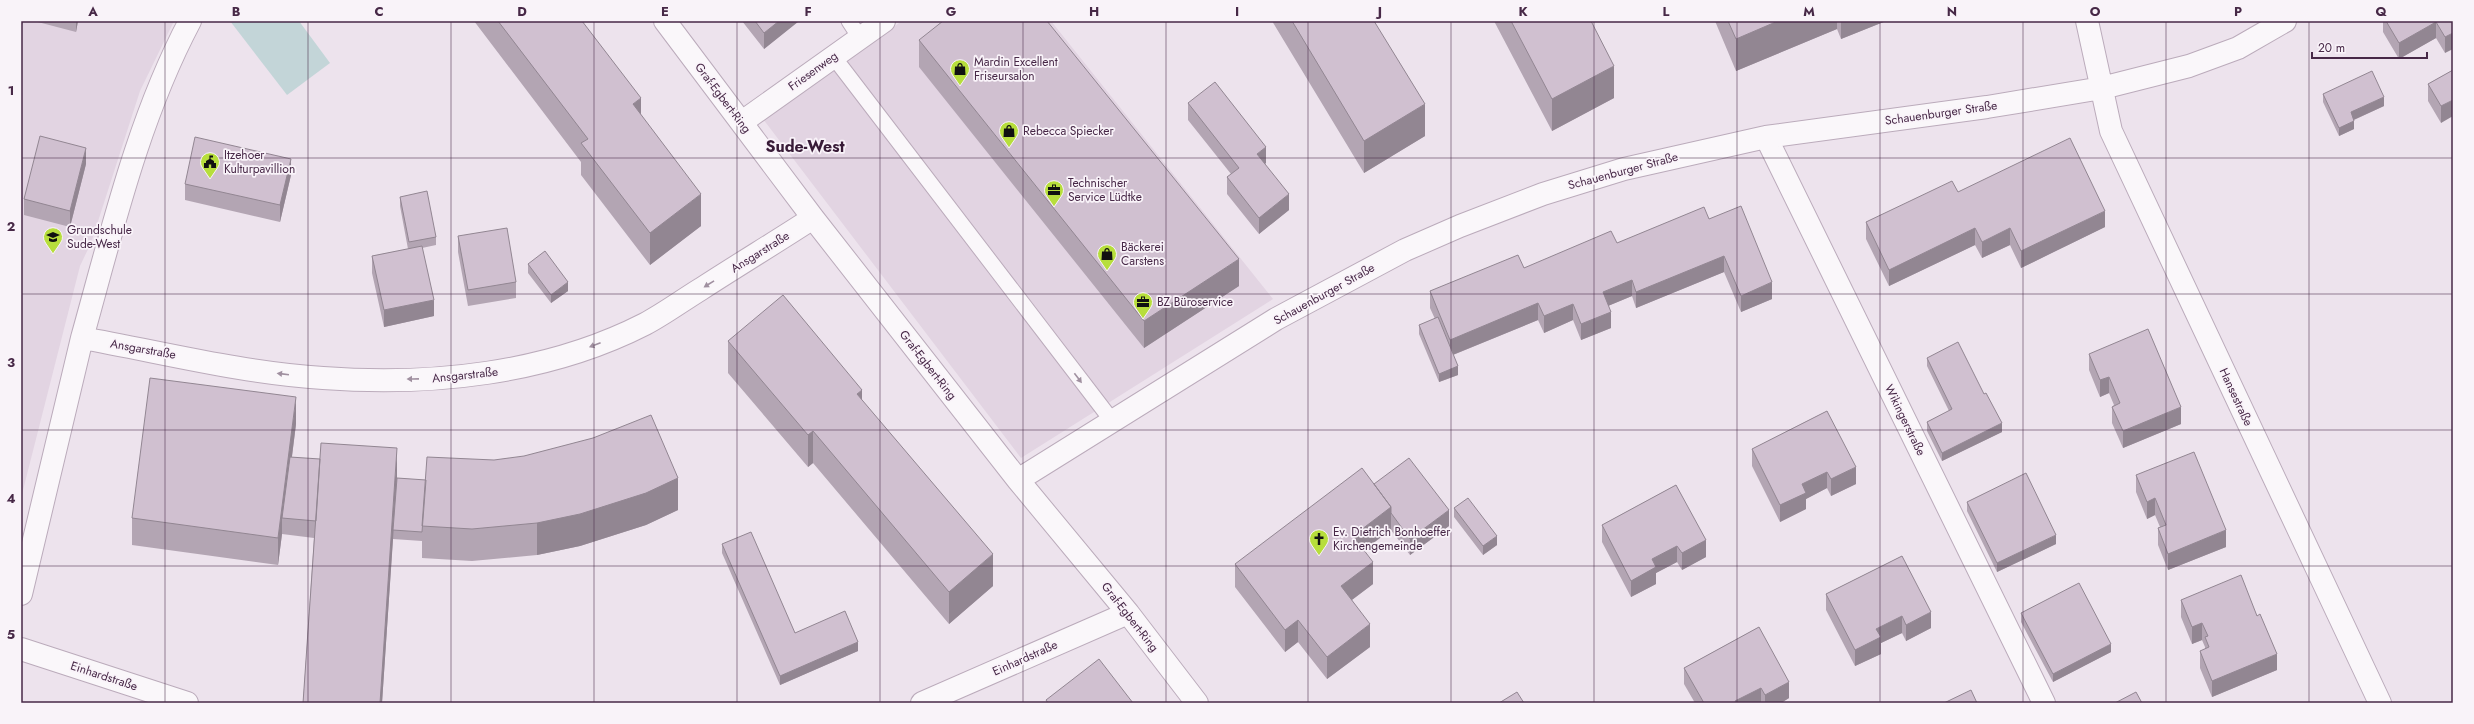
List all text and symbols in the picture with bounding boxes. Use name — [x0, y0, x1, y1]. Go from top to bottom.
text: A — [87, 2, 98, 21]
text: B — [232, 2, 241, 21]
text: C — [374, 2, 384, 21]
text: D — [517, 2, 527, 21]
text: E — [661, 2, 669, 21]
text: F — [804, 2, 812, 21]
text: G — [946, 2, 957, 21]
text: H — [1089, 2, 1099, 21]
text: I — [1235, 2, 1239, 21]
text: J — [1375, 2, 1382, 21]
text: K — [1518, 2, 1528, 21]
text: L — [1663, 2, 1670, 21]
text: M — [1803, 2, 1815, 21]
text: N — [1947, 2, 1957, 21]
text: O — [2090, 2, 2101, 21]
text: P — [2234, 2, 2242, 21]
text: Q — [2375, 2, 2387, 21]
scale bar — [2312, 34, 2427, 60]
text: 20 m — [2318, 39, 2345, 57]
street label: Friesenweg — [784, 47, 842, 95]
place label: Mardin Excellent Friseursalon — [974, 53, 1058, 85]
shop icon: Mardin Excellent Friseursalon — [949, 58, 971, 86]
street label: Graf-Egbert-Ring — [691, 59, 755, 137]
text: 1 — [8, 81, 14, 100]
street label: Schauenburger Straße — [1884, 96, 1998, 130]
shop icon: Rebecca Spiecker — [998, 120, 1020, 148]
place label: Rebecca Spiecker — [1023, 122, 1114, 140]
district label: Sude-West — [765, 135, 845, 158]
place label: Itzehoer Kulturpavillion — [224, 146, 295, 178]
street label: Schauenburger Straße — [1566, 148, 1680, 194]
public building icon: Itzehoer Kulturpavillion — [199, 151, 221, 179]
place label: Technischer Service Lüdtke — [1068, 174, 1142, 206]
office icon: Technischer Service Lüdtke — [1043, 179, 1065, 207]
text: 2 — [7, 217, 15, 236]
place label: Grundschule Sude-West — [67, 221, 132, 253]
school or university icon: Grundschule Sude-West — [42, 226, 64, 254]
street label: Ansgarstraße — [727, 227, 793, 277]
place label: Bäckerei Carstens — [1121, 238, 1164, 270]
shop icon: Bäckerei Carstens — [1096, 243, 1118, 271]
street label: Schauenburger Straße — [1270, 259, 1378, 329]
one-way arrow — [704, 280, 714, 288]
office icon: BZ Büroservice — [1132, 291, 1154, 319]
place label: BZ Büroservice — [1157, 293, 1233, 311]
street label: Graf-Egbert-Ring — [895, 326, 961, 404]
street label: Ansgarstraße — [109, 334, 177, 364]
one-way arrow — [588, 343, 600, 349]
text: 3 — [7, 353, 15, 372]
street label: Ansgarstraße — [431, 363, 499, 387]
street label: Hansestraße — [2215, 365, 2257, 429]
one-way arrow — [277, 371, 289, 377]
one-way arrow — [1074, 372, 1083, 383]
one-way arrow — [406, 376, 419, 382]
street label: Wikingerstraße — [1880, 381, 1930, 459]
text: 4 — [6, 489, 16, 508]
place label: Ev. Dietrich Bonhoeffer Kirchengemeinde — [1333, 523, 1451, 555]
church icon: Ev. Dietrich Bonhoeffer Kirchengemeinde — [1308, 528, 1330, 556]
street label: Graf-Egbert-Ring — [1097, 578, 1163, 656]
text: 5 — [7, 625, 15, 644]
street label: Einhardstraße — [990, 636, 1060, 680]
street label: Einhardstraße — [68, 657, 140, 695]

